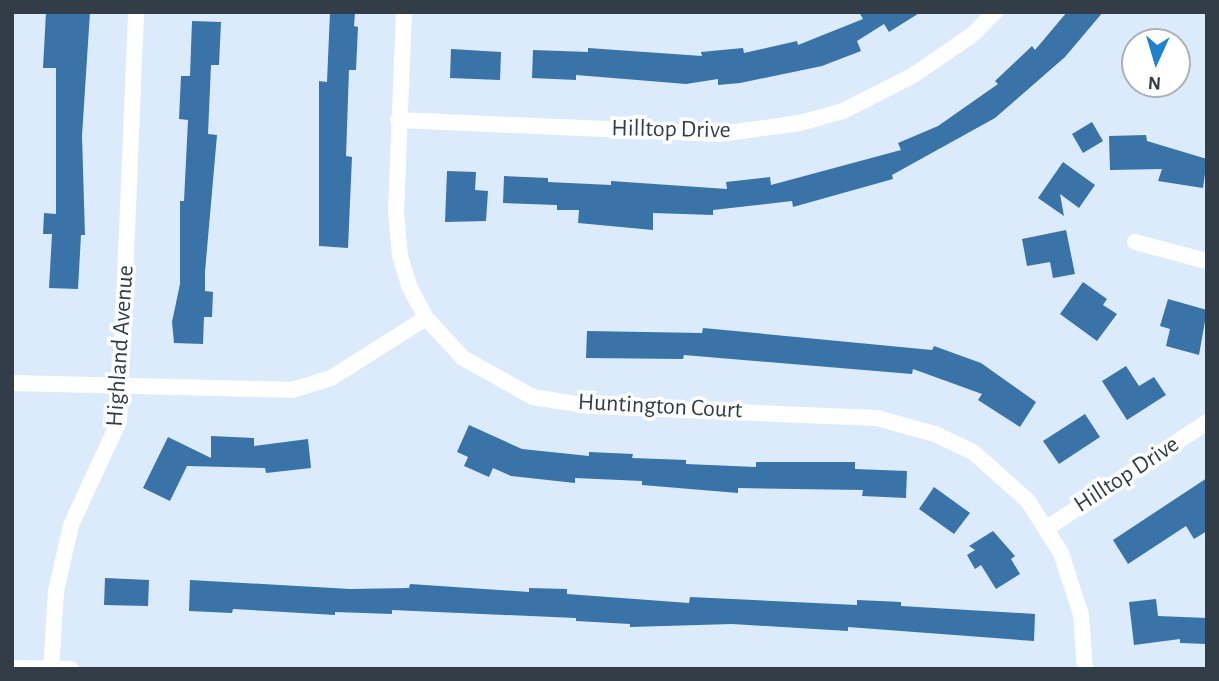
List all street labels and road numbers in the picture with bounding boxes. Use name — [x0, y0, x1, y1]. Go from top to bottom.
street label: Hilltop Drive — [611, 115, 731, 145]
street label: Highland Avenue — [101, 264, 141, 428]
street label: Huntington Court — [577, 388, 743, 426]
street label: Hilltop Drive — [1069, 430, 1185, 520]

